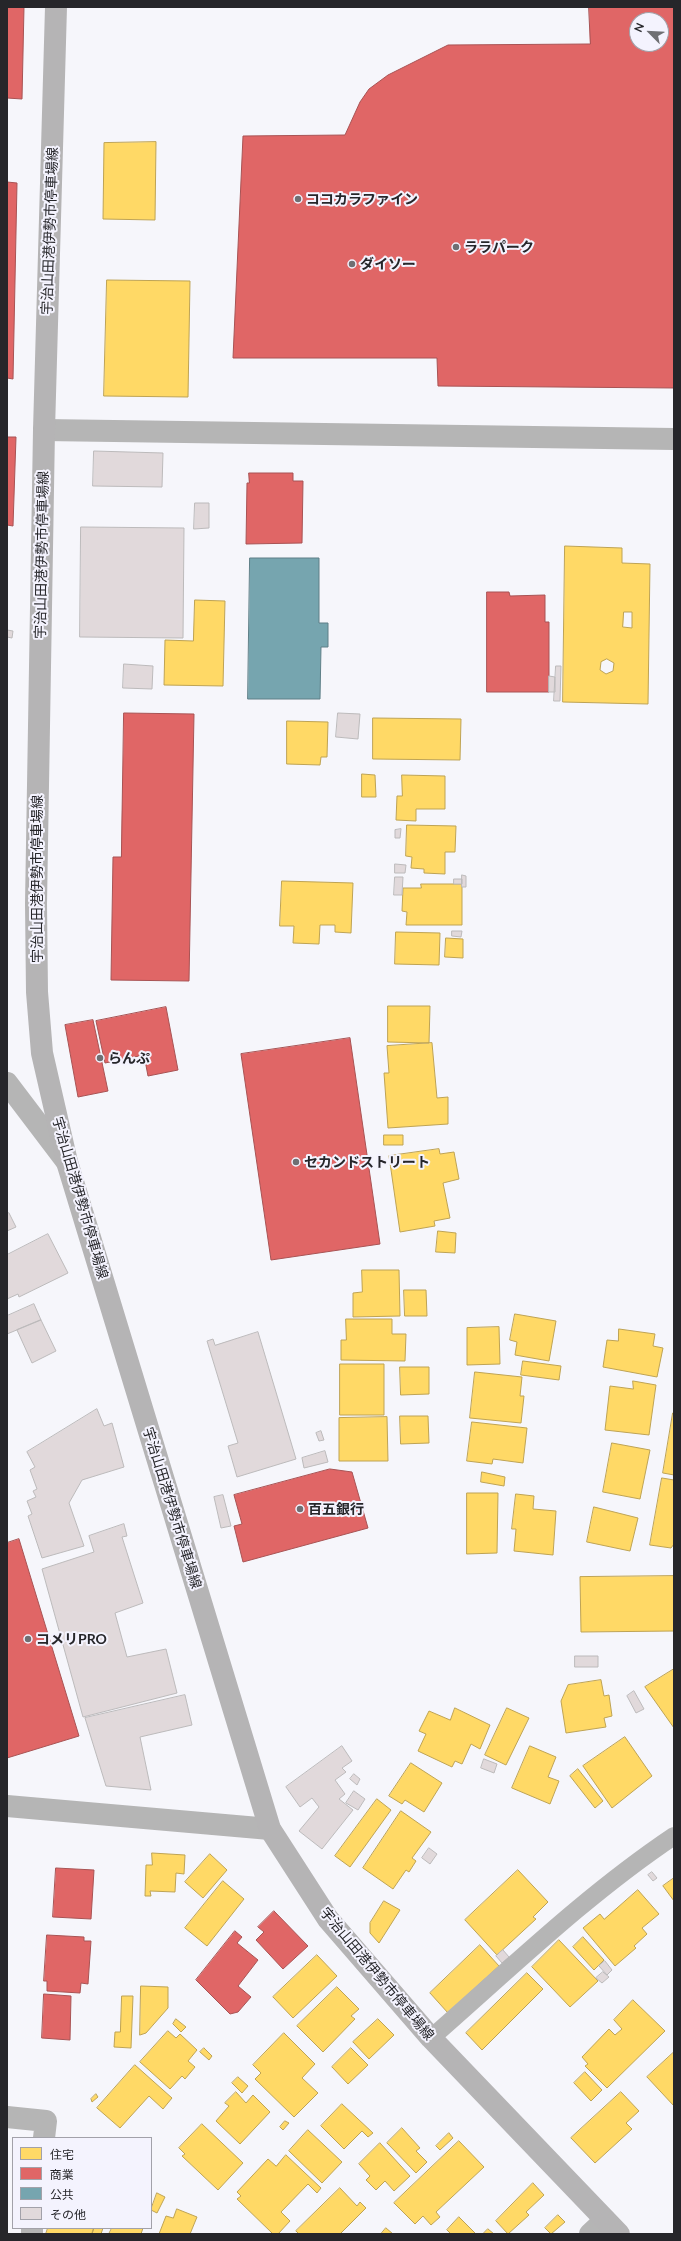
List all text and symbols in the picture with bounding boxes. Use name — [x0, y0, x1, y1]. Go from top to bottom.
north arrow — [629, 12, 669, 52]
text: N — [631, 21, 646, 34]
street label: 宇治山田港伊勢市停車場線 — [39, 147, 61, 315]
place label: ココカラファイン — [306, 191, 418, 207]
marker: ココカラファイン — [293, 194, 303, 204]
place label: ララパーク — [464, 239, 534, 255]
marker: ララパーク — [451, 242, 461, 252]
place label: ダイソー — [360, 256, 416, 272]
marker: ダイソー — [347, 259, 357, 269]
street label: 宇治山田港伊勢市停車場線 — [32, 471, 52, 639]
street label: 宇治山田港伊勢市停車場線 — [29, 795, 45, 963]
place label: らんぷ — [108, 1050, 150, 1066]
marker: らんぷ — [95, 1053, 105, 1063]
street label: 宇治山田港伊勢市停車場線 — [49, 1115, 111, 1281]
place label: セカンドストリート — [304, 1154, 430, 1170]
marker: セカンドストリート — [291, 1157, 301, 1167]
street label: 宇治山田港伊勢市停車場線 — [139, 1425, 205, 1591]
place label: 百五銀行 — [308, 1501, 364, 1517]
marker: 百五銀行 — [295, 1504, 305, 1514]
place label: コメリPRO — [36, 1631, 107, 1647]
marker: コメリPRO — [23, 1634, 33, 1644]
street label: 宇治山田港伊勢市停車場線 — [317, 1904, 437, 2044]
legend — [12, 2137, 152, 2229]
text: 住宅 — [50, 2147, 74, 2162]
text: 商業 — [50, 2167, 74, 2182]
text: 公共 — [50, 2187, 74, 2202]
text: その他 — [50, 2207, 86, 2222]

